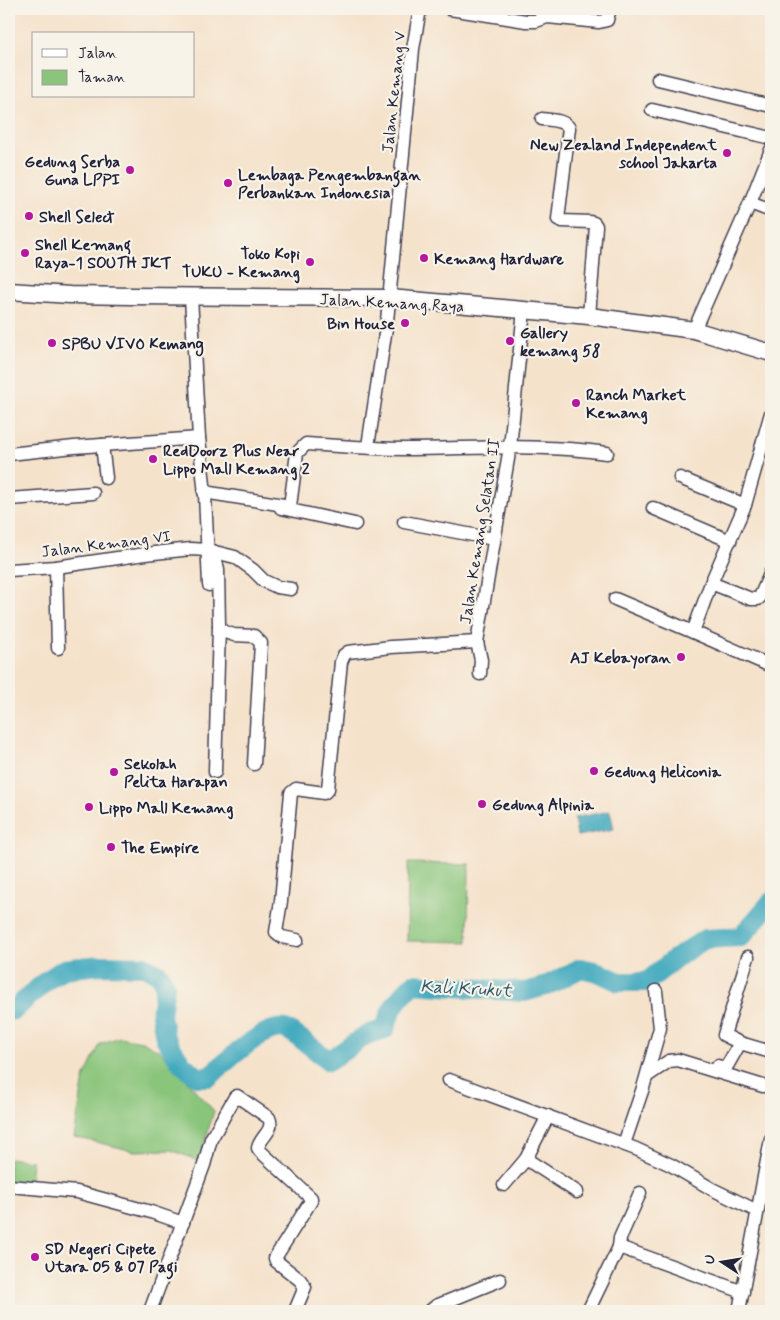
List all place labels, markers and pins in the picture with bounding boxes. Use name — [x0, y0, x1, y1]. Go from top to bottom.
place label: New Zealand Independent school Jakarta — [530, 135, 718, 174]
marker: New Zealand Independent school Jakarta — [721, 147, 733, 159]
place label: Gedung Serba Guna LPPI — [25, 152, 121, 191]
marker: Gedung Serba Guna LPPI — [124, 164, 136, 176]
place label: Lembaga Pengembangan Perbankan Indonesia — [238, 165, 422, 204]
marker: Lembaga Pengembangan Perbankan Indonesia — [222, 177, 234, 189]
place label: Shell Select — [39, 207, 115, 228]
marker: Shell Select — [23, 210, 35, 222]
place label: Shell Kemang Raya-1 SOUTH JKT — [35, 235, 172, 274]
place label: Toko Kopi TUKU - Kemang — [182, 244, 300, 284]
marker: Shell Kemang Raya-1 SOUTH JKT — [19, 247, 31, 259]
place label: Kemang Hardware — [434, 249, 564, 271]
marker: Kemang Hardware — [418, 252, 430, 264]
marker: Toko Kopi TUKU - Kemang — [304, 256, 316, 268]
place label: Bin House — [327, 314, 395, 335]
marker: Bin House — [399, 317, 411, 329]
place label: Gallery kemang 58 — [520, 323, 601, 363]
place label: SPBU VIVO Kemang — [62, 334, 204, 357]
marker: Gallery kemang 58 — [504, 335, 516, 347]
marker: SPBU VIVO Kemang — [46, 337, 58, 349]
place label: Ranch Market Kemang — [586, 385, 687, 425]
marker: Ranch Market Kemang — [570, 397, 582, 409]
place label: RedDoorz Plus Near Lippo Mall Kemang 2 — [163, 441, 310, 481]
marker: RedDoorz Plus Near Lippo Mall Kemang 2 — [147, 453, 159, 465]
place label: AJ Kebayoran — [570, 648, 671, 669]
marker: AJ Kebayoran — [675, 651, 687, 663]
place label: Sekolah Pelita Harapan — [124, 754, 228, 793]
place label: Gedung Heliconia — [604, 762, 722, 784]
marker: Gedung Heliconia — [588, 765, 600, 777]
marker: Sekolah Pelita Harapan — [108, 766, 120, 778]
place label: Gedung Alpinia — [492, 795, 594, 817]
place label: Lippo Mall Kemang — [99, 798, 233, 820]
marker: Gedung Alpinia — [476, 798, 488, 810]
marker: Lippo Mall Kemang — [83, 801, 95, 813]
place label: The Empire — [121, 838, 199, 859]
marker: The Empire — [105, 841, 117, 853]
place label: SD Negeri Cipete Utara 05 & 07 Pagi — [45, 1239, 177, 1280]
marker: SD Negeri Cipete Utara 05 & 07 Pagi — [29, 1251, 41, 1263]

